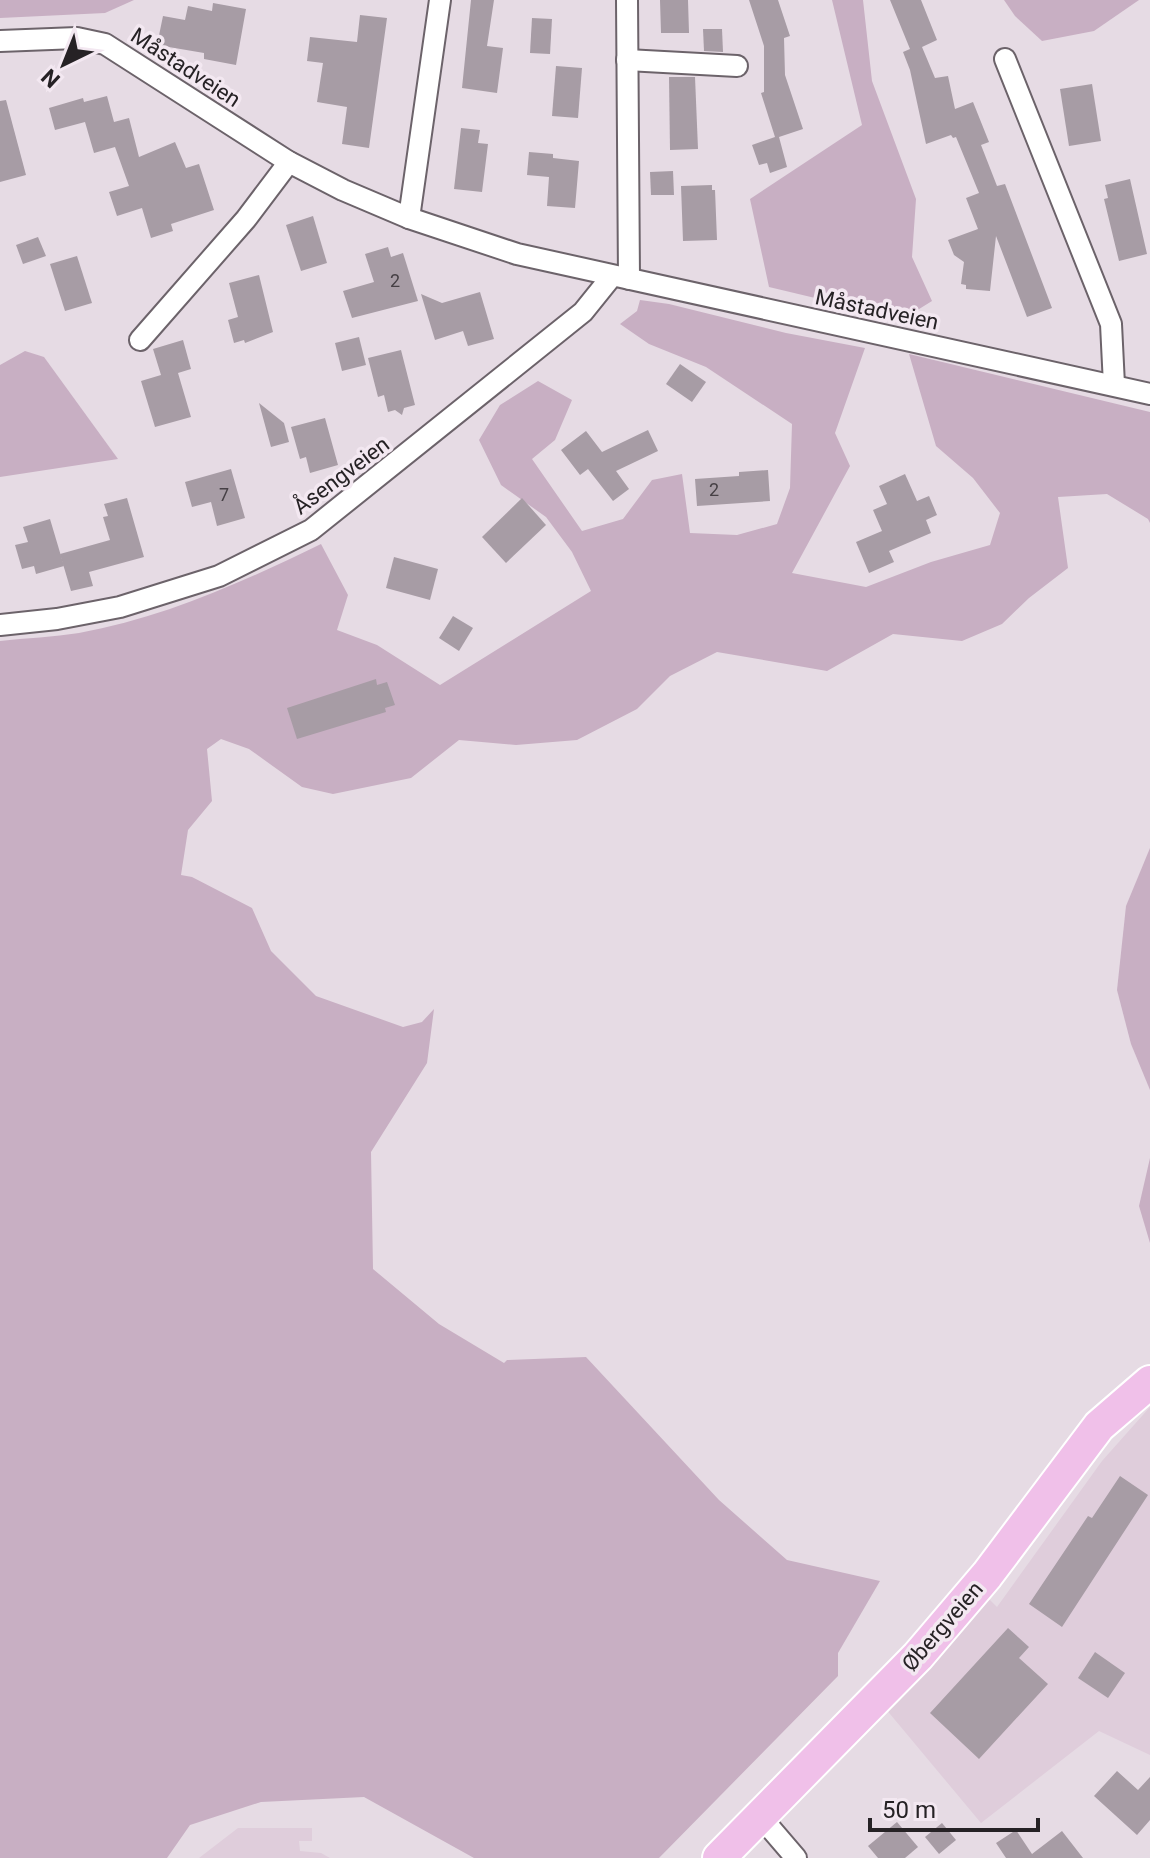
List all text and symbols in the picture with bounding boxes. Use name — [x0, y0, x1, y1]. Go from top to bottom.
street label: Måstadveien — [126, 23, 245, 112]
north arrow — [24, 24, 104, 104]
text: N — [36, 64, 65, 93]
house number: 2 — [390, 270, 400, 291]
street label: Måstadveien — [813, 284, 941, 335]
street label: Åsengveien — [288, 431, 394, 519]
house number: 2 — [709, 479, 719, 500]
house number: 7 — [219, 484, 229, 505]
street label: Øbergveien — [897, 1577, 988, 1676]
scale bar — [870, 1782, 1038, 1832]
text: 50 m — [882, 1796, 936, 1824]

